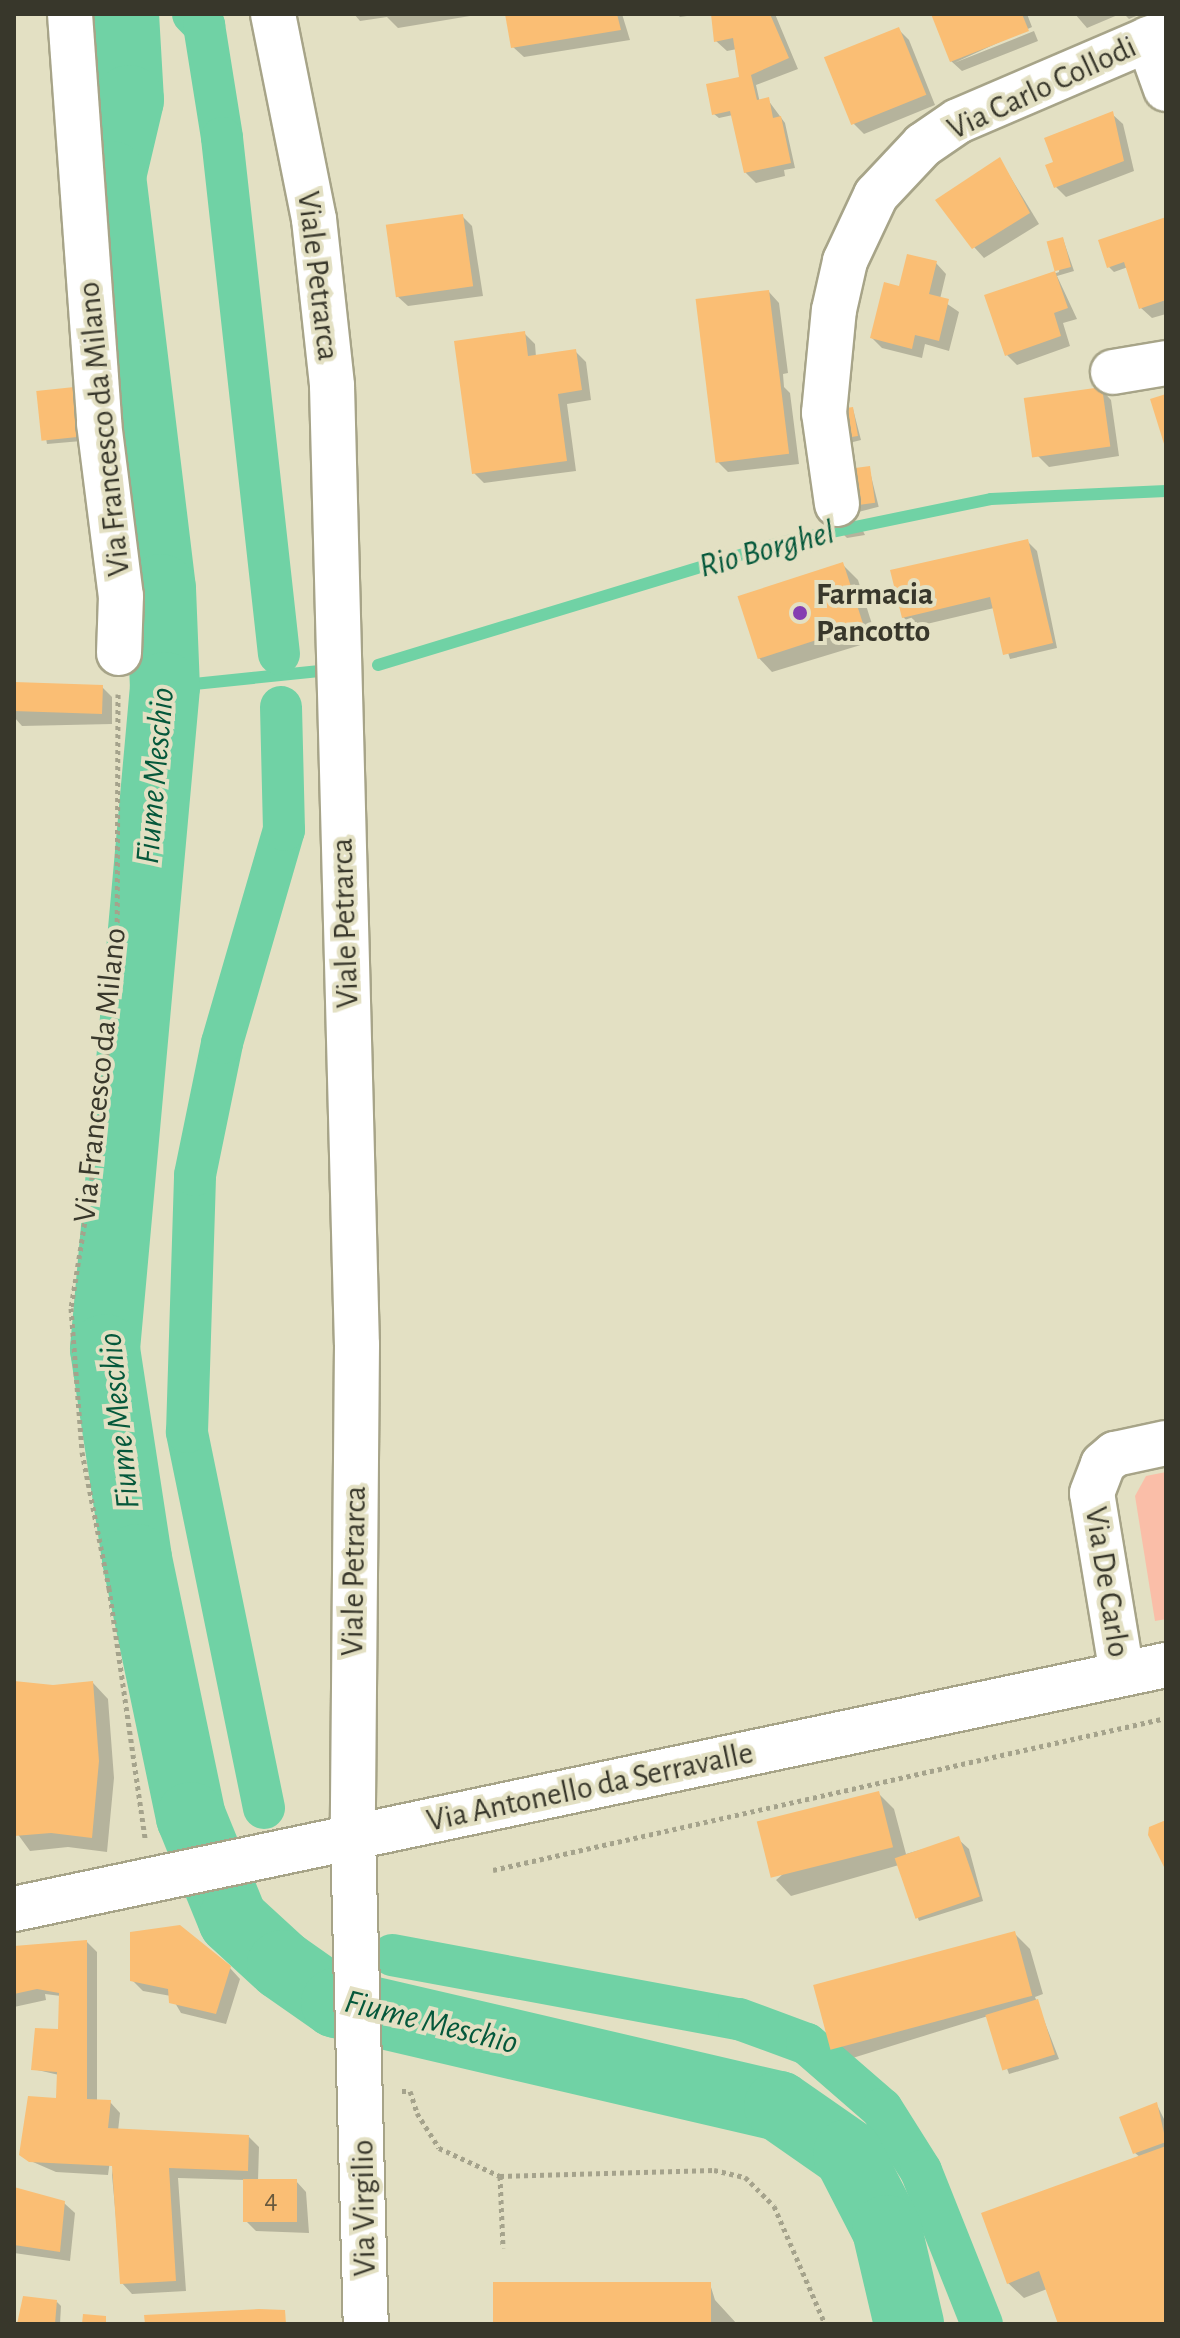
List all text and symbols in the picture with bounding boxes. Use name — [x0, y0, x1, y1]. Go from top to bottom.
street label: Via Carlo Collodi — [942, 28, 1142, 148]
street label: Viale Petrarca — [289, 189, 347, 363]
street label: Via Francesco da Milano — [69, 280, 139, 578]
water label: Rio Borghel — [695, 512, 839, 588]
place label: Farmacia Pancotto — [816, 576, 933, 651]
marker: Farmacia Pancotto — [791, 604, 809, 622]
water label: Fiume Meschio — [128, 686, 184, 866]
street label: Viale Petrarca — [323, 837, 367, 1009]
street label: Via Francesco da Milano — [65, 926, 135, 1224]
water label: Fiume Meschio — [90, 1331, 150, 1511]
street label: Viale Petrarca — [333, 1486, 375, 1656]
street label: Via De Carlo — [1076, 1504, 1138, 1660]
street label: Via Antonello da Serravalle — [423, 1734, 757, 1840]
water label: Fiume Meschio — [340, 1982, 522, 2064]
street label: Via Virgilio — [344, 2139, 384, 2277]
house number: 4 — [264, 2183, 278, 2217]

